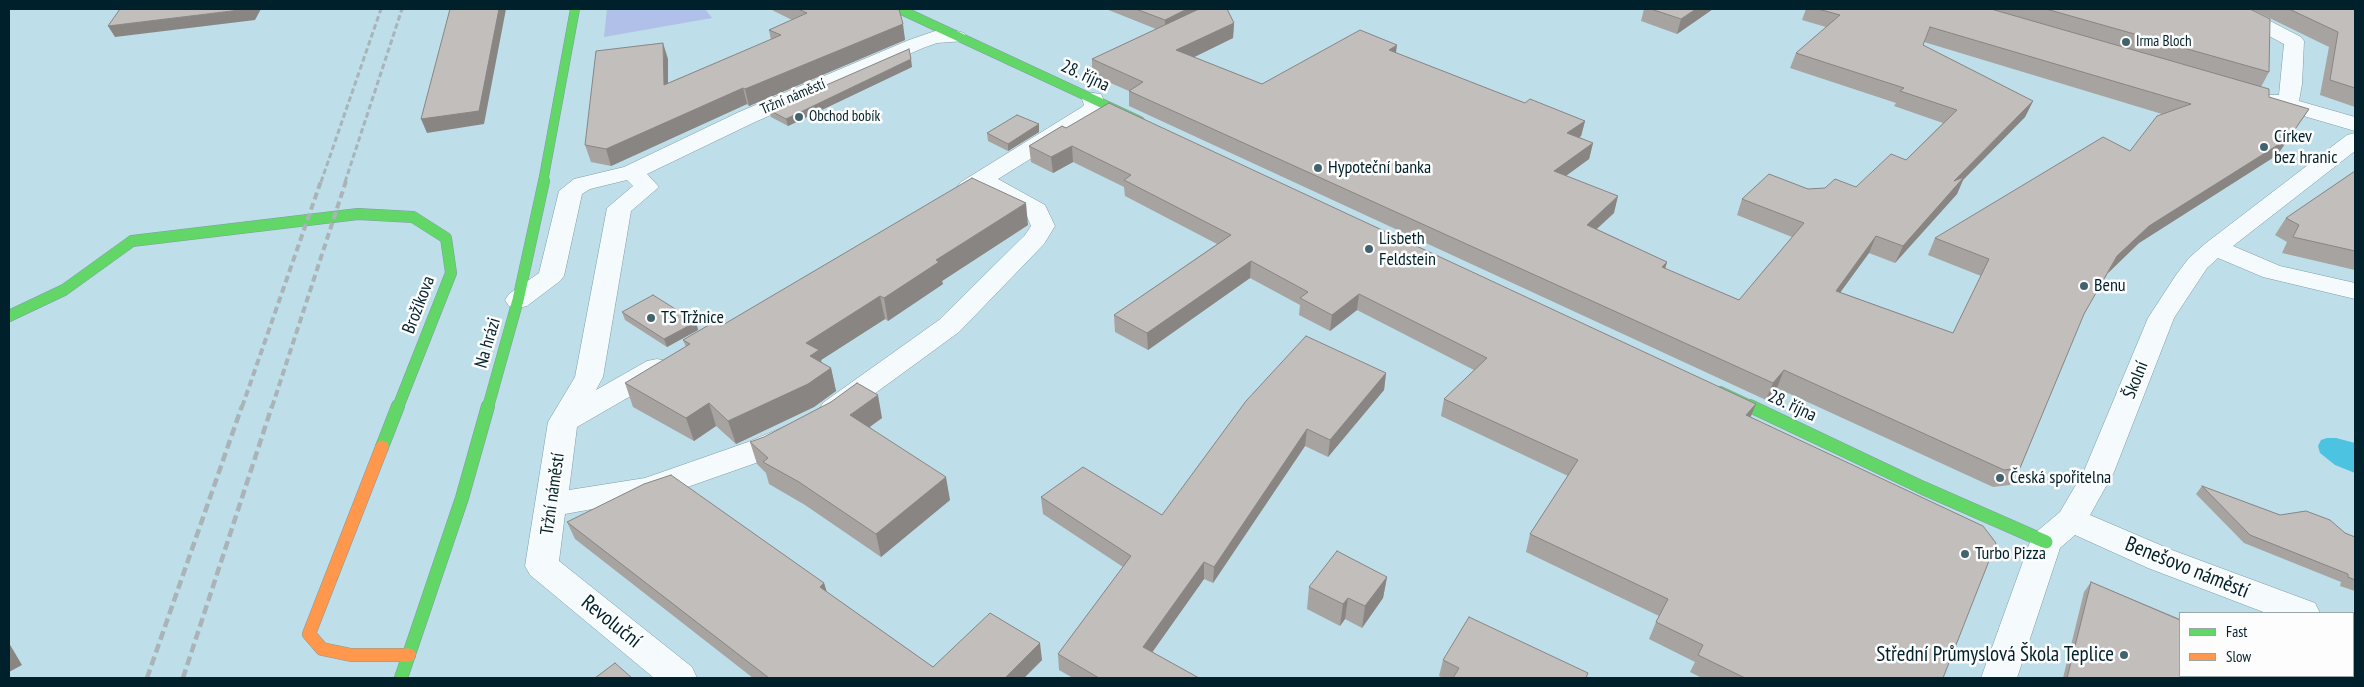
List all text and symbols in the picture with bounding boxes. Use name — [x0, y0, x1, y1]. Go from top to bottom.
place label: Irma Bloch — [2136, 33, 2192, 51]
marker: Irma Bloch — [2120, 36, 2132, 48]
street label: 28. října — [1057, 55, 1113, 97]
street label: Tržní náměstí — [758, 75, 828, 119]
place label: Obchod bobík — [809, 108, 880, 126]
marker: Obchod bobík — [793, 111, 805, 123]
place label: Církev bez hranic — [2274, 126, 2338, 168]
marker: Církev bez hranic — [2258, 141, 2270, 153]
place label: Hypoteční banka — [1328, 157, 1431, 179]
marker: Hypoteční banka — [1312, 162, 1324, 174]
place label: Lisbeth Feldstein — [1379, 228, 1436, 270]
marker: Lisbeth Feldstein — [1363, 243, 1375, 255]
street label: Brožíkova — [398, 273, 440, 337]
place label: Benu — [2094, 275, 2126, 297]
marker: Benu — [2078, 280, 2090, 292]
place label: TS Tržnice — [661, 307, 724, 329]
marker: TS Tržnice — [645, 312, 657, 324]
street label: Na hrázi — [471, 315, 505, 371]
street label: Školní — [2119, 358, 2153, 402]
street label: 28. října — [1764, 385, 1820, 427]
street label: Tržní náměstí — [537, 452, 569, 536]
place label: Česká spořitelna — [2010, 467, 2111, 489]
marker: Česká spořitelna — [1994, 472, 2006, 484]
street label: Benešovo náměstí — [2121, 532, 2253, 604]
place label: Turbo Pizza — [1975, 543, 2046, 565]
marker: Turbo Pizza — [1959, 548, 1971, 560]
street label: Revoluční — [576, 590, 646, 654]
legend — [2179, 612, 2354, 677]
text: Fast — [2226, 622, 2247, 641]
place label: Střední Průmyslová Škola Teplice — [1876, 642, 2114, 668]
text: Slow — [2226, 647, 2251, 666]
marker: Střední Průmyslová Škola Teplice — [2118, 649, 2130, 661]

